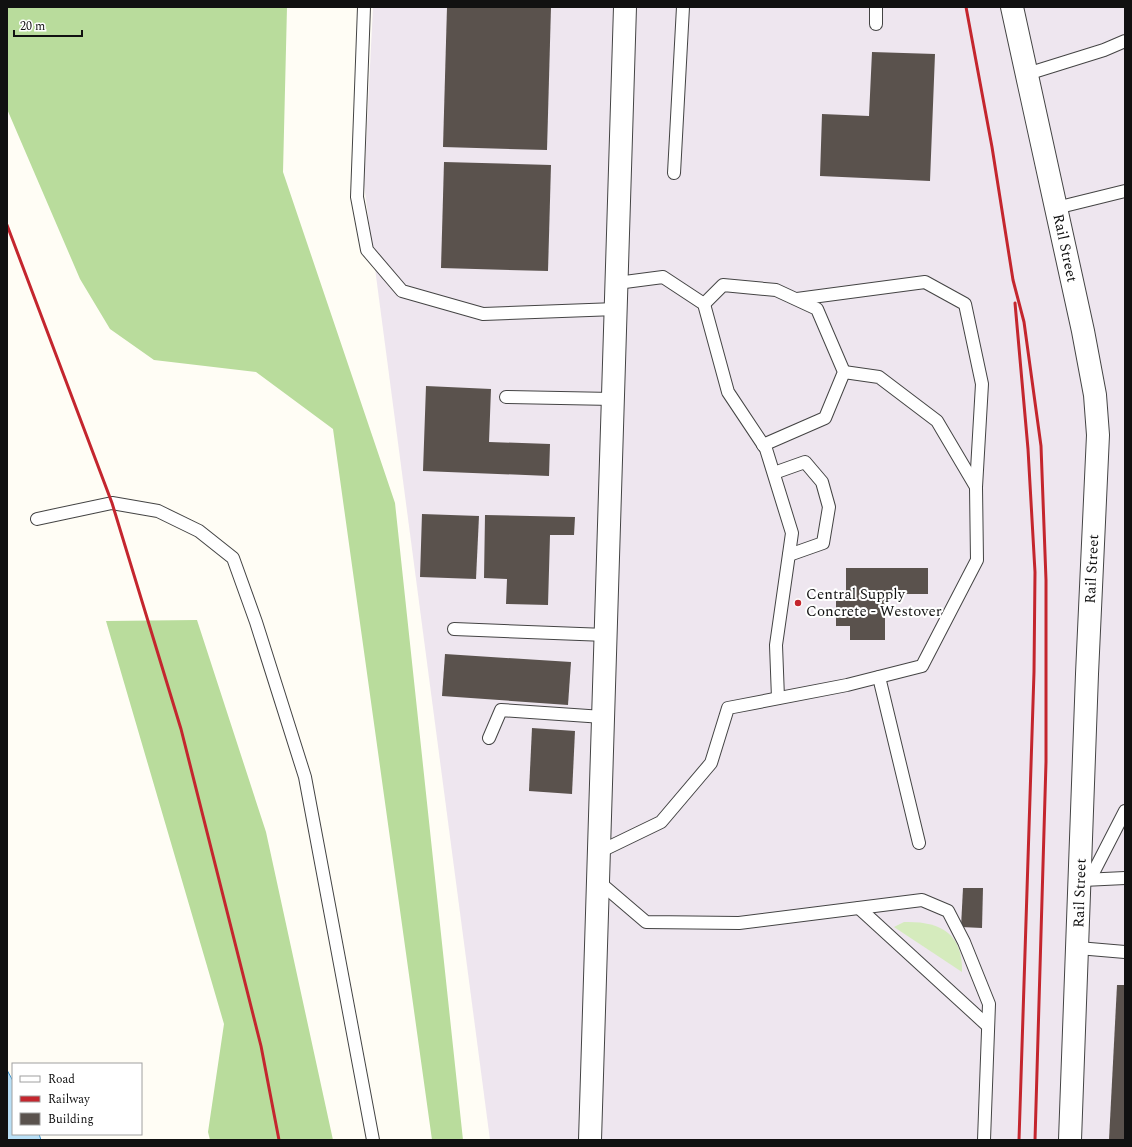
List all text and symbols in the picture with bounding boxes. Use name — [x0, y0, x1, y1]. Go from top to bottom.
scale bar — [14, 12, 82, 38]
text: 20 m — [20, 17, 45, 36]
street label: Rail Street — [1047, 212, 1083, 284]
street label: Rail Street — [1079, 534, 1105, 604]
place label: Central Supply Concrete - Westover — [806, 583, 942, 623]
marker: Central Supply Concrete - Westover — [793, 598, 803, 608]
street label: Rail Street — [1067, 858, 1093, 928]
legend — [12, 1063, 142, 1135]
text: Road — [48, 1070, 75, 1089]
text: Railway — [48, 1090, 91, 1109]
text: Building — [48, 1110, 94, 1129]

